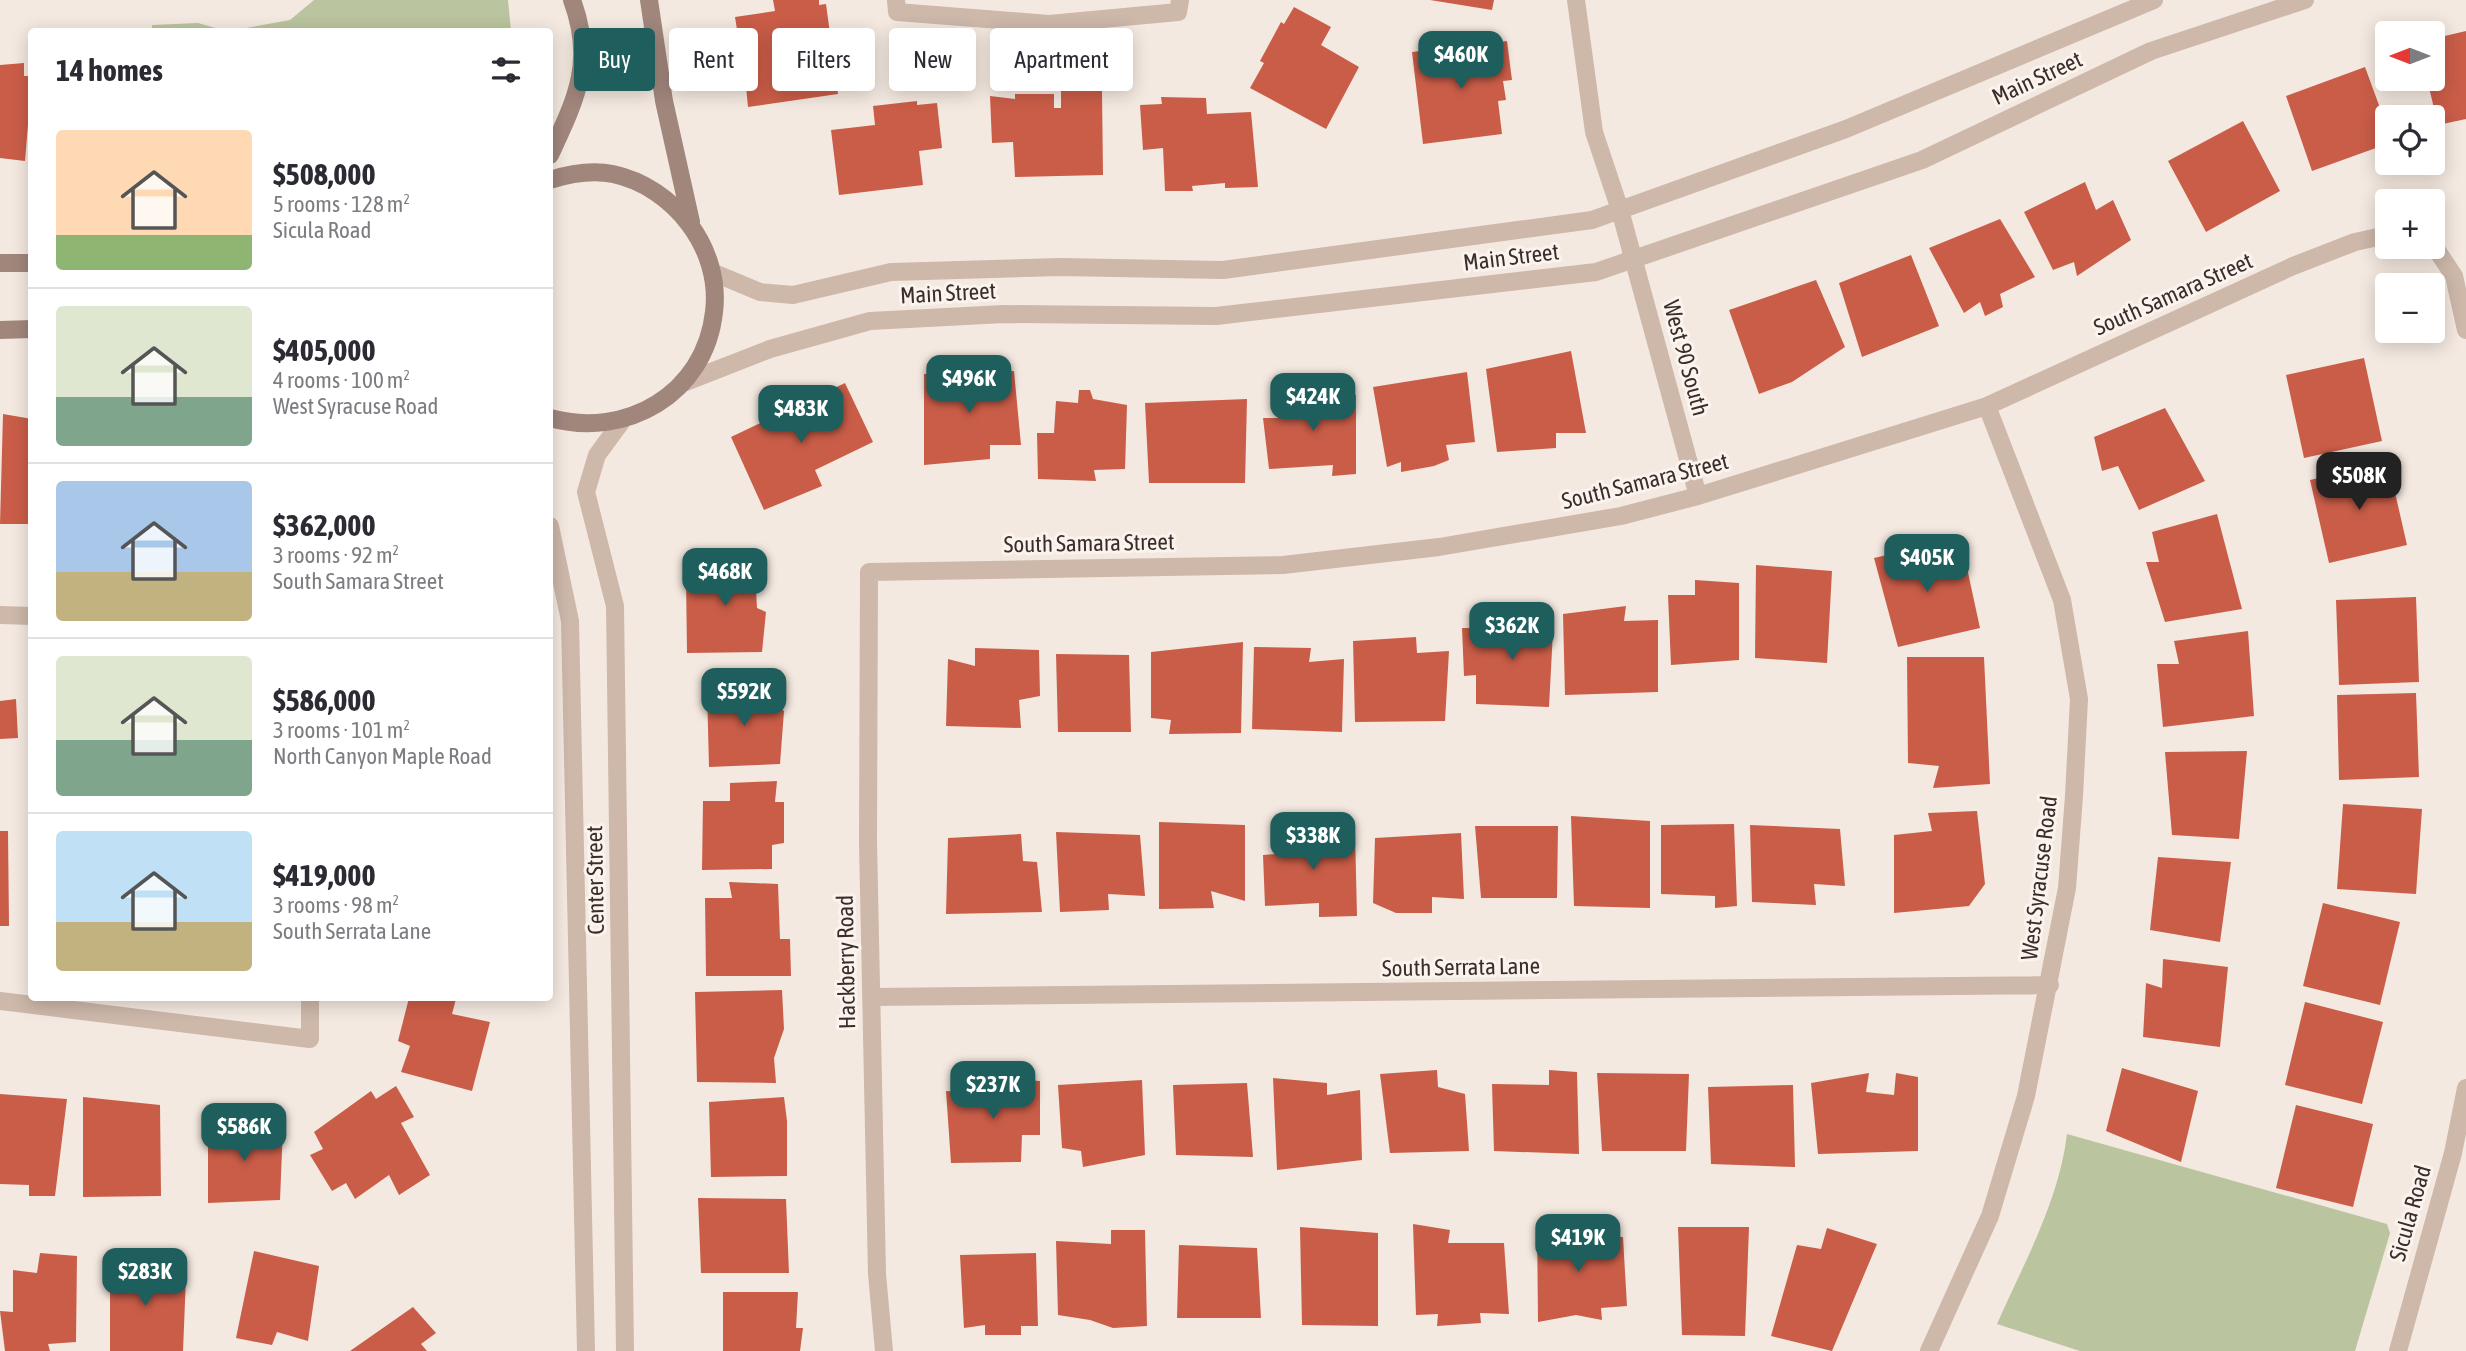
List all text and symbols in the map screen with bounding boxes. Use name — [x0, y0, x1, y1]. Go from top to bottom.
north arrow — [2375, 21, 2445, 91]
map controls — [2375, 21, 2445, 343]
chip: Buy — [574, 28, 655, 91]
chip: Rent — [669, 28, 758, 91]
chip: Filters — [772, 28, 875, 91]
chip: New — [889, 28, 976, 91]
chip: Apartment — [990, 28, 1133, 91]
pin: $460K — [1412, 32, 1510, 91]
text: $460K — [1434, 41, 1488, 67]
street label: Main Street — [1988, 46, 2086, 110]
icon: filters — [487, 51, 525, 89]
text: 14 homes — [56, 53, 163, 87]
button: locate — [2375, 105, 2445, 175]
text: $508,000 — [273, 157, 376, 191]
icon: home — [112, 158, 196, 242]
button: + — [2375, 189, 2445, 259]
text: 5 rooms · 128 m² — [273, 191, 410, 217]
text: Sicula Road — [273, 217, 371, 243]
street label: Main Street — [1462, 238, 1560, 276]
street label: South Samara Street — [2090, 247, 2256, 341]
button: − — [2375, 273, 2445, 343]
street label: Main Street — [899, 278, 997, 308]
street label: West 90 South — [1658, 297, 1714, 419]
text: $405,000 — [273, 333, 376, 367]
icon: home — [112, 334, 196, 418]
pin: $496K — [920, 356, 1018, 415]
text: $496K — [942, 365, 996, 391]
text: 4 rooms · 100 m² — [273, 367, 410, 393]
pin: $424K — [1264, 374, 1362, 433]
text: $424K — [1286, 383, 1340, 409]
pin: $483K — [752, 386, 850, 445]
text: West Syracuse Road — [273, 393, 439, 419]
text: $483K — [774, 395, 828, 421]
street label: South Samara Street — [1559, 448, 1731, 514]
pin: $508K — [2310, 452, 2408, 512]
text: $508K — [2332, 462, 2386, 488]
text: $362,000 — [273, 508, 376, 542]
icon: home — [112, 509, 196, 593]
street label: South Samara Street — [1003, 529, 1175, 557]
pin: $405K — [1878, 534, 1976, 594]
text: 3 rooms · 92 m² — [273, 542, 399, 568]
text: $405K — [1900, 544, 1954, 570]
pin: $468K — [676, 548, 774, 608]
text: $468K — [698, 558, 752, 584]
text: South Samara Street — [273, 568, 444, 594]
pin: $362K — [1463, 602, 1561, 662]
text: $362K — [1485, 612, 1539, 638]
pin: $592K — [695, 668, 793, 728]
text: $592K — [717, 678, 771, 704]
text: $586,000 — [273, 683, 376, 717]
icon: home — [112, 684, 196, 768]
text: 3 rooms · 101 m² — [273, 717, 410, 743]
text: North Canyon Maple Road — [273, 743, 492, 769]
street label: West Syracuse Road — [2016, 794, 2062, 962]
pin: $338K — [1264, 812, 1362, 872]
text: $338K — [1286, 822, 1340, 848]
street label: Center Street — [581, 825, 609, 935]
text: $419,000 — [273, 858, 376, 892]
icon: home — [112, 859, 196, 943]
text: 3 rooms · 98 m² — [273, 892, 399, 918]
street label: Hackberry Road — [832, 895, 860, 1029]
text: South Serrata Lane — [273, 918, 431, 944]
street label: South Serrata Lane — [1382, 953, 1540, 981]
pin: $237K — [944, 1062, 1042, 1121]
text: $237K — [966, 1071, 1020, 1097]
pin: $586K — [195, 1104, 293, 1163]
text: $586K — [217, 1113, 271, 1139]
street label: Sicula Road — [2384, 1162, 2436, 1264]
pin: $419K — [1529, 1214, 1627, 1274]
text: $419K — [1551, 1224, 1605, 1250]
pin: $283K — [96, 1248, 194, 1308]
text: $283K — [118, 1258, 172, 1284]

